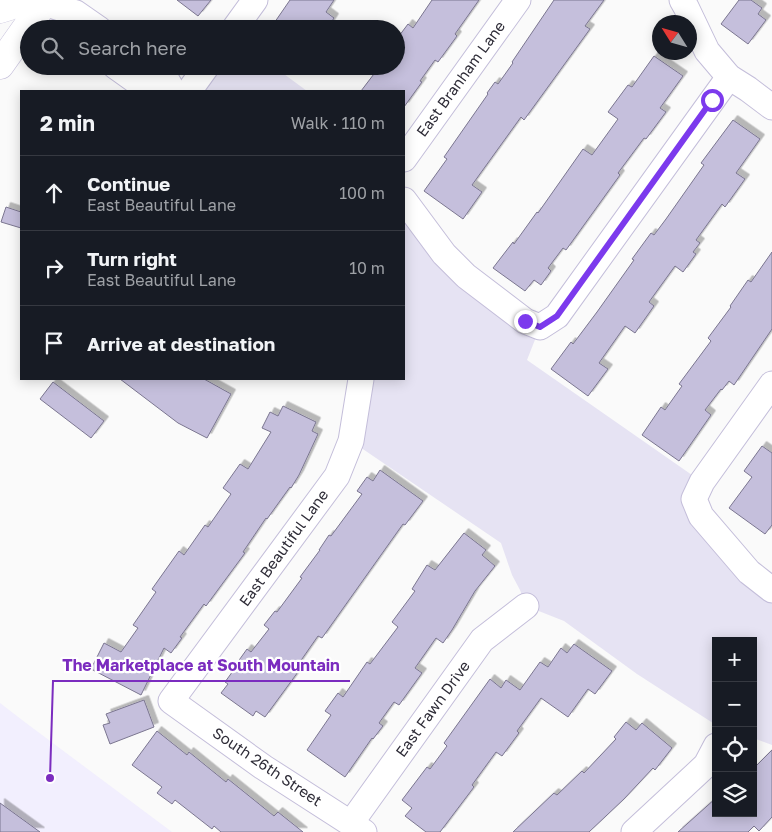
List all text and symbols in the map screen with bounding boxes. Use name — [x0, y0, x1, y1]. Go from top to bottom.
north arrow — [652, 15, 697, 60]
street label: East Branham Lane — [412, 17, 508, 140]
search box — [20, 20, 405, 75]
icon: search — [38, 34, 66, 62]
text: Search here — [78, 36, 187, 59]
route start — [701, 89, 724, 112]
text: 2 min — [40, 110, 95, 136]
text: Walk · 110 m — [291, 113, 385, 133]
text: Continue — [87, 172, 170, 195]
icon: ahead — [40, 179, 68, 207]
text: 100 m — [339, 183, 385, 203]
text: East Beautiful Lane — [87, 195, 236, 215]
text: Turn right — [87, 247, 177, 270]
icon: right — [40, 254, 68, 282]
text: 10 m — [349, 258, 385, 278]
text: East Beautiful Lane — [87, 270, 236, 290]
route end — [514, 310, 537, 333]
icon: arrive — [40, 329, 68, 357]
text: Arrive at destination — [87, 332, 275, 355]
street label: East Beautiful Lane — [235, 485, 332, 609]
map controls — [712, 637, 757, 817]
button: + — [712, 637, 757, 682]
callout: The Marketplace at South Mountain — [53, 650, 350, 681]
text: The Marketplace at South Mountain — [62, 655, 340, 675]
street label: East Fawn Drive — [391, 657, 473, 760]
button: − — [712, 682, 757, 727]
street label: South 26th Street — [210, 723, 326, 809]
button: locate — [712, 727, 757, 772]
button: layers — [712, 772, 757, 817]

